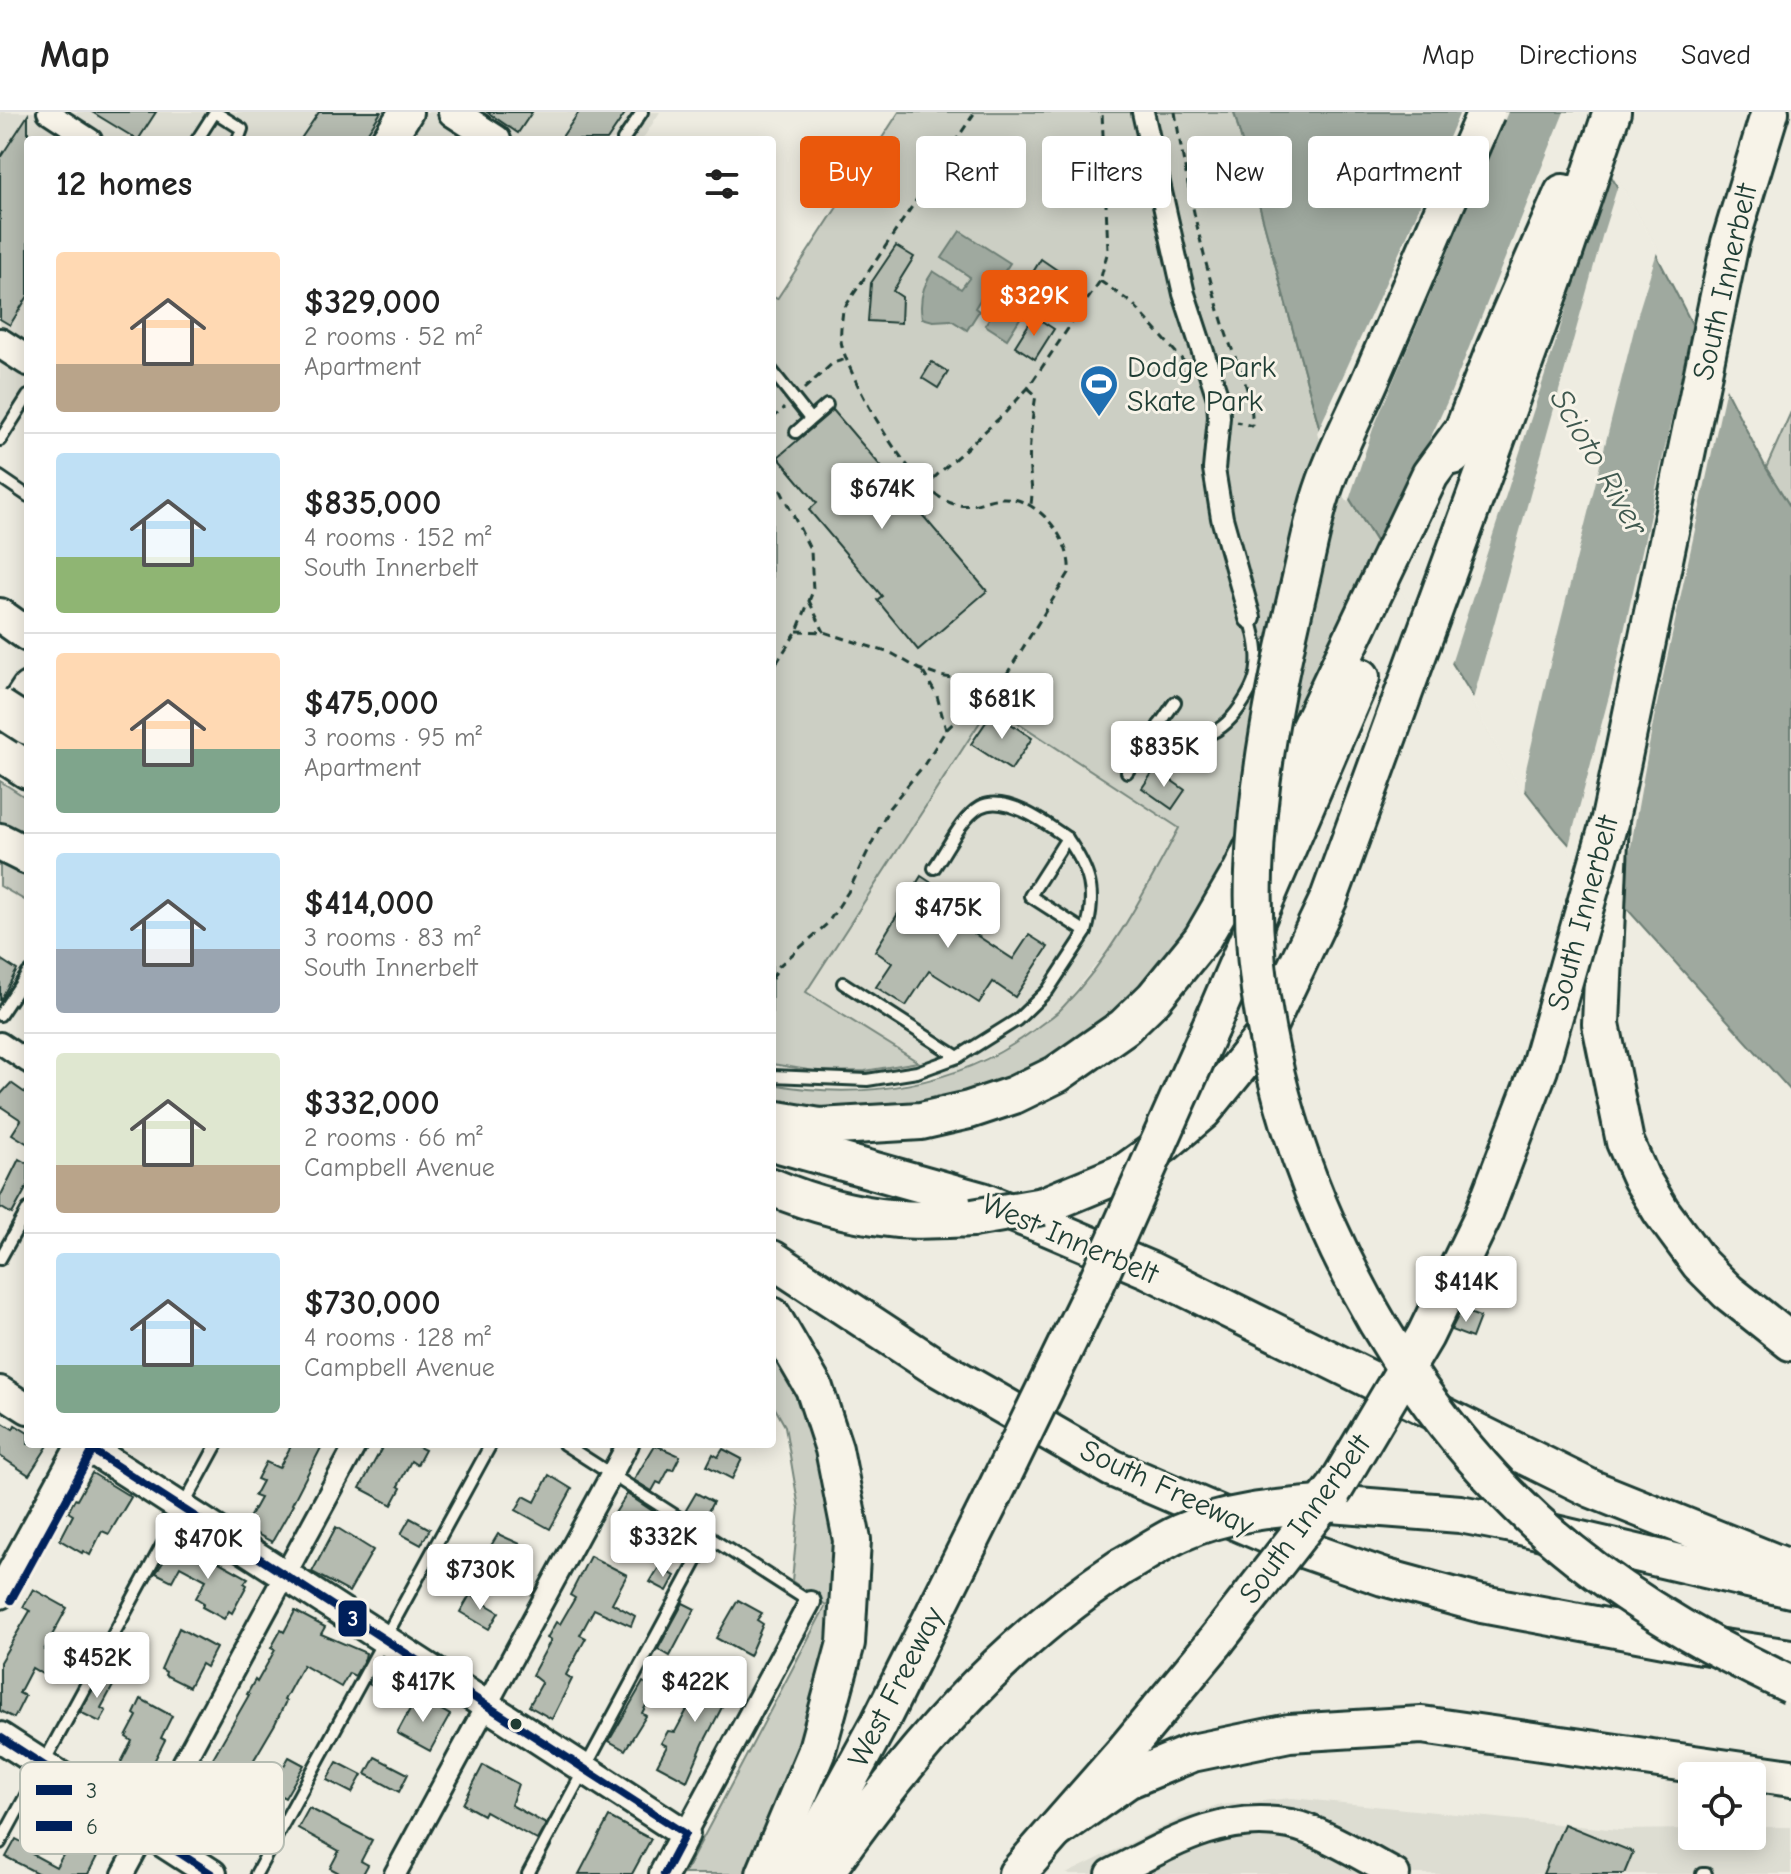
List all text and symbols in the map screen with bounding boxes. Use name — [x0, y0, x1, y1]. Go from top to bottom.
text: Map — [40, 33, 110, 77]
text: Map — [1422, 39, 1475, 71]
text: Directions — [1519, 39, 1637, 71]
text: Saved — [1681, 39, 1751, 71]
chip: Buy — [800, 136, 900, 208]
chip: Rent — [916, 136, 1026, 208]
chip: Filters — [1042, 136, 1171, 208]
chip: New — [1187, 136, 1292, 208]
chip: Apartment — [1308, 136, 1489, 208]
icon: filters — [700, 162, 744, 206]
text: 12 homes — [56, 164, 192, 204]
street label: South Innerbelt — [1685, 179, 1765, 384]
pin: $329K — [978, 270, 1090, 338]
text: $329K — [999, 281, 1069, 311]
text: $329,000 — [304, 282, 441, 322]
icon: home — [120, 284, 216, 380]
text: 2 rooms · 52 m² — [304, 322, 482, 352]
place label: Dodge Park Skate Park — [1127, 350, 1277, 419]
text: Apartment — [304, 352, 420, 382]
sports icon: Dodge Park Skate Park — [1078, 363, 1120, 418]
water label: Scioto River — [1542, 382, 1656, 543]
pin: $674K — [826, 463, 938, 531]
text: $674K — [849, 474, 915, 504]
text: $835,000 — [304, 483, 442, 523]
icon: home — [120, 485, 216, 581]
text: 4 rooms · 152 m² — [304, 523, 492, 553]
text: South Innerbelt — [304, 553, 478, 583]
pin: $681K — [946, 673, 1058, 741]
text: $475,000 — [304, 683, 439, 723]
text: $681K — [968, 684, 1036, 714]
icon: home — [120, 685, 216, 781]
pin: $835K — [1108, 721, 1220, 789]
text: 3 rooms · 95 m² — [304, 723, 482, 753]
text: $835K — [1129, 732, 1199, 762]
text: Apartment — [304, 753, 420, 783]
street label: South Innerbelt — [1540, 810, 1626, 1014]
pin: $475K — [892, 882, 1004, 950]
text: $414,000 — [304, 883, 434, 923]
icon: home — [120, 885, 216, 981]
text: $475K — [914, 893, 982, 923]
text: 3 rooms · 83 m² — [304, 923, 481, 953]
text: South Innerbelt — [304, 953, 478, 983]
text: $332,000 — [304, 1083, 440, 1123]
icon: home — [120, 1085, 216, 1181]
text: 2 rooms · 66 m² — [304, 1123, 483, 1153]
text: Campbell Avenue — [304, 1153, 495, 1183]
street label: West Innerbelt — [977, 1186, 1165, 1292]
pin: $414K — [1410, 1256, 1522, 1324]
text: $414K — [1434, 1267, 1498, 1297]
text: $730,000 — [304, 1283, 441, 1323]
icon: home — [120, 1285, 216, 1381]
text: 4 rooms · 128 m² — [304, 1323, 491, 1353]
text: Campbell Avenue — [304, 1353, 495, 1383]
street label: South Innerbelt — [1232, 1426, 1379, 1610]
street label: South Freeway — [1075, 1433, 1260, 1544]
pin: $332K — [607, 1511, 719, 1579]
pin: $470K — [152, 1513, 264, 1581]
text: $332K — [629, 1522, 697, 1552]
text: $470K — [173, 1524, 243, 1554]
pin: $730K — [424, 1544, 536, 1612]
text: $730K — [445, 1555, 515, 1585]
line badge: 3 — [337, 1599, 368, 1638]
street label: West Freeway — [841, 1601, 952, 1773]
text: 3 — [348, 1606, 358, 1632]
pin: $452K — [41, 1632, 153, 1700]
text: $452K — [62, 1643, 132, 1673]
pin: $417K — [367, 1656, 479, 1724]
pin: $422K — [639, 1656, 751, 1724]
text: $417K — [391, 1667, 455, 1697]
text: $422K — [661, 1667, 729, 1697]
unlabelled marker — [508, 1716, 524, 1732]
legend — [20, 1762, 284, 1854]
map controls — [1678, 1762, 1766, 1850]
button: locate — [1678, 1762, 1766, 1850]
text: 3 — [86, 1778, 97, 1804]
text: 6 — [86, 1814, 98, 1840]

